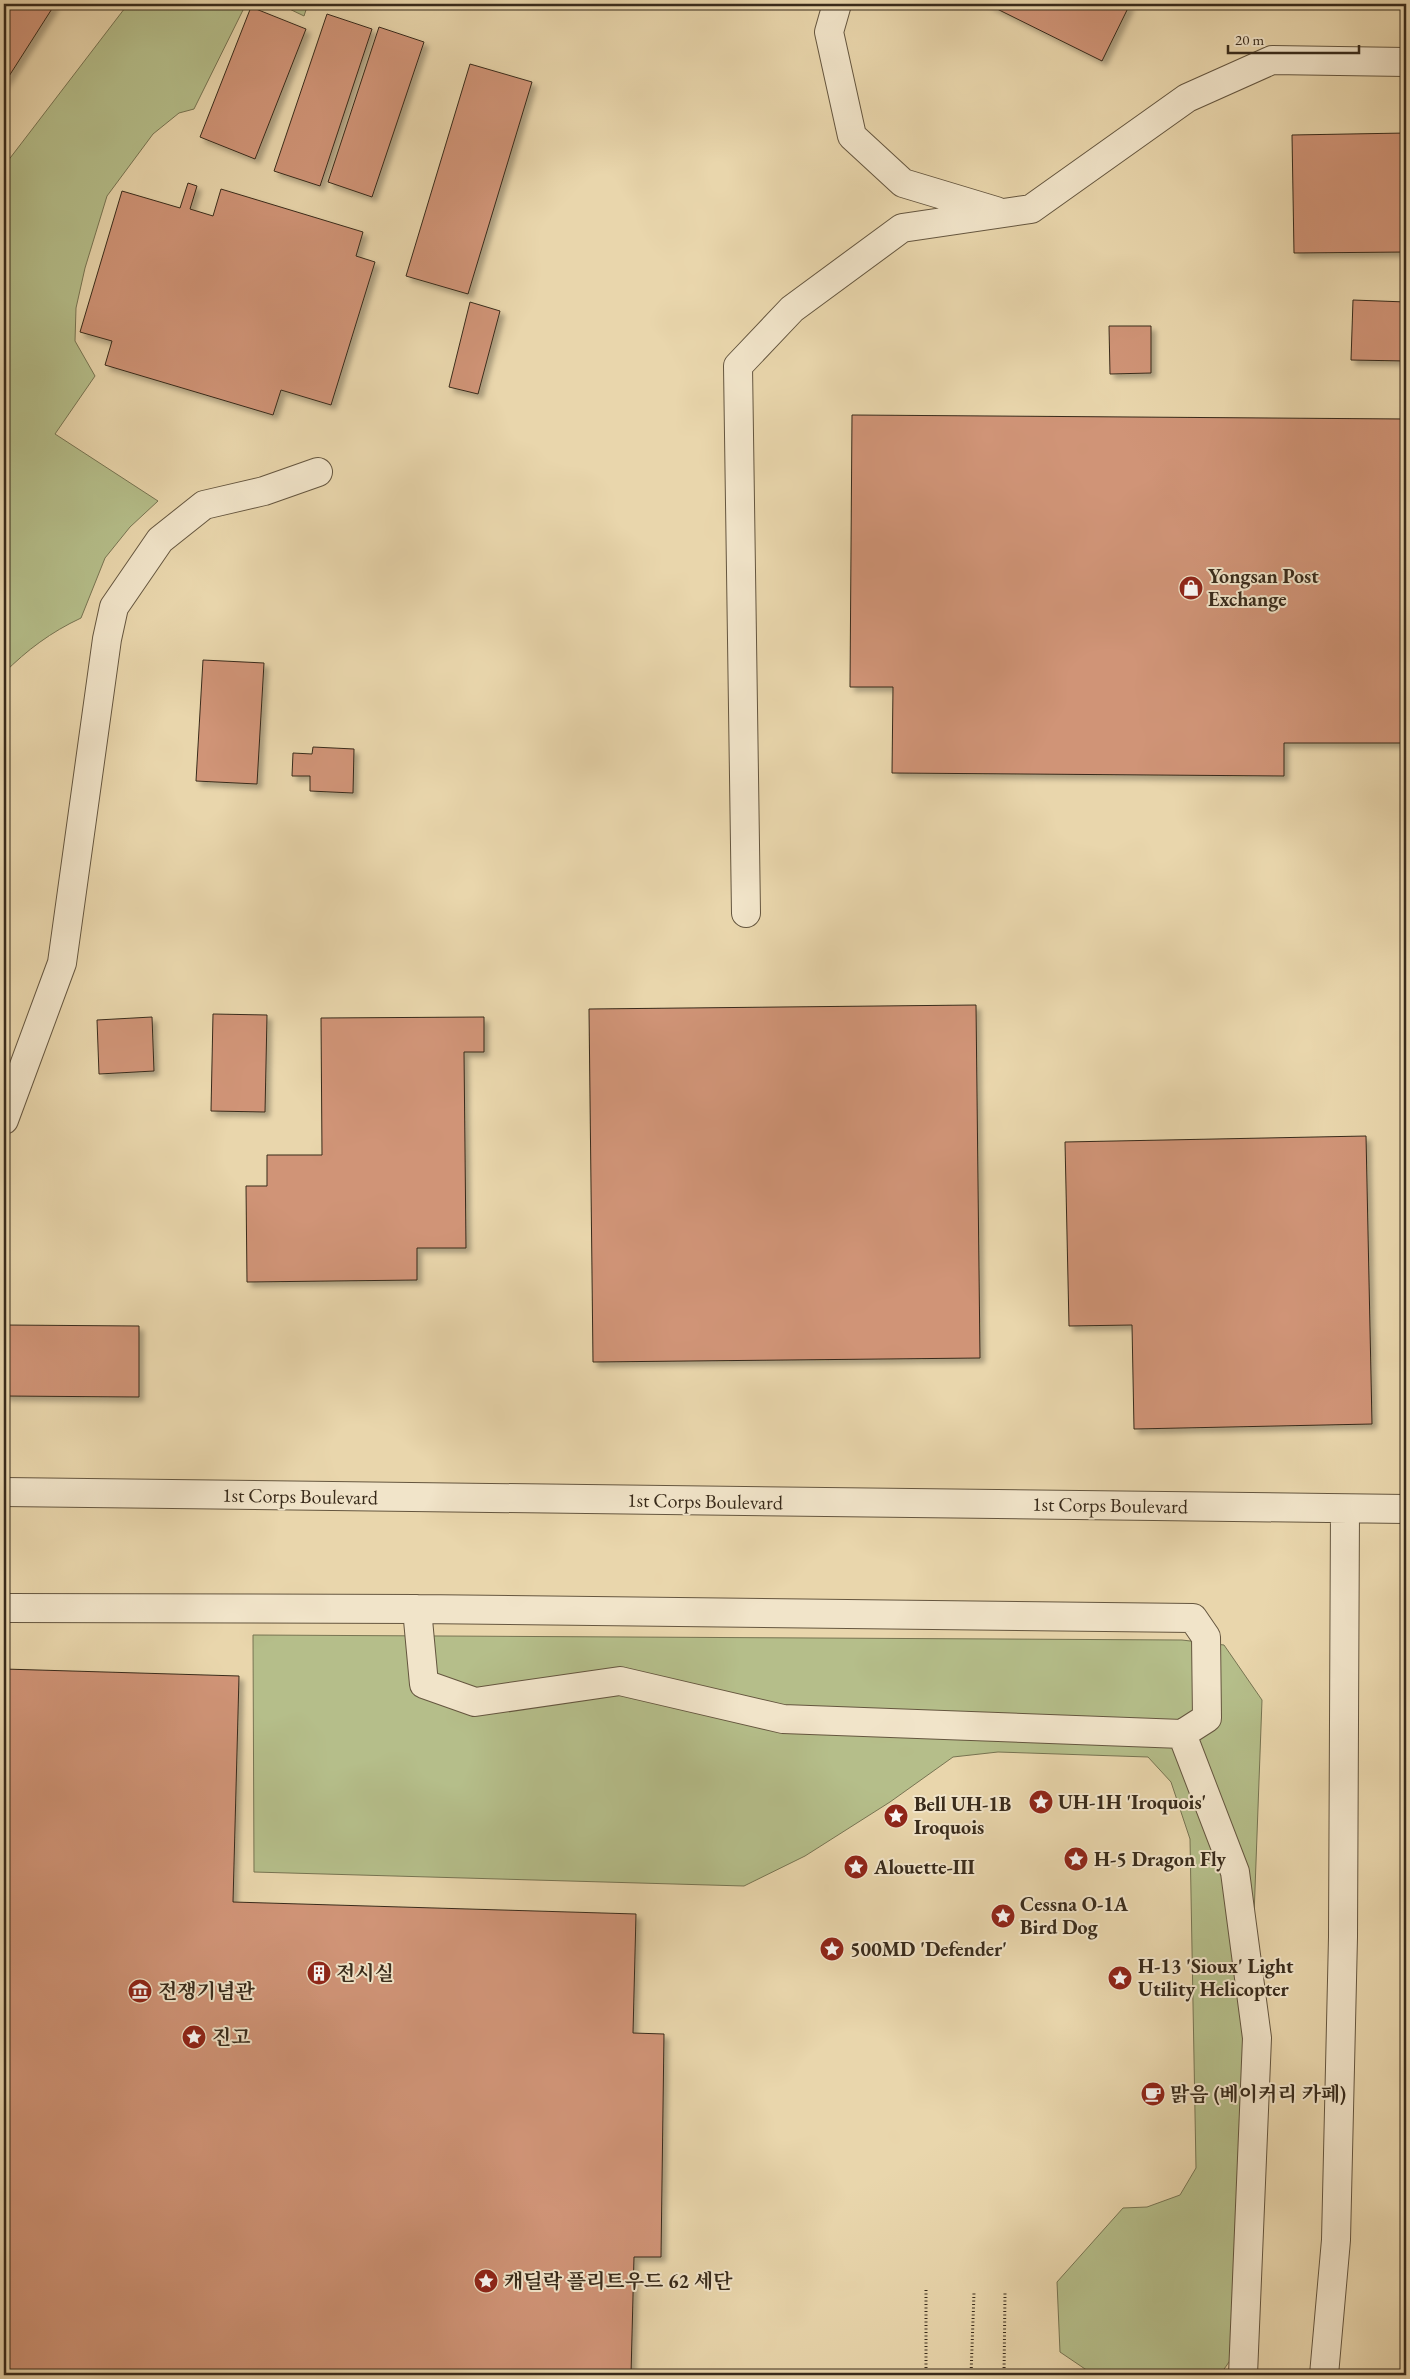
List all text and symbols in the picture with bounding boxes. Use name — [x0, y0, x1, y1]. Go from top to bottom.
scale bar — [1228, 22, 1359, 54]
text: 20 m — [1235, 30, 1264, 49]
place label: Yongsan Post Exchange — [1208, 563, 1319, 612]
shop icon: Yongsan Post Exchange — [1178, 575, 1204, 601]
street label: 1st Corps Boulevard — [222, 1482, 379, 1510]
street label: 1st Corps Boulevard — [627, 1487, 784, 1515]
street label: 1st Corps Boulevard — [1032, 1491, 1189, 1519]
place icon: UH-1H 'Iroquois' — [1028, 1789, 1054, 1815]
place label: UH-1H 'Iroquois' — [1058, 1789, 1206, 1815]
place label: Bell UH-1B Iroquois — [914, 1791, 1011, 1840]
place icon: Bell UH-1B Iroquois — [883, 1803, 909, 1829]
place icon: H-5 Dragon Fly — [1063, 1846, 1089, 1872]
place label: H-5 Dragon Fly — [1094, 1846, 1226, 1872]
place icon: Alouette-III — [843, 1854, 869, 1880]
place label: Alouette-III — [873, 1854, 975, 1880]
place label: Cessna O-1A Bird Dog — [1020, 1891, 1129, 1940]
place icon: Cessna O-1A Bird Dog — [990, 1903, 1016, 1929]
place icon: 500MD 'Defender' — [819, 1936, 845, 1962]
place label: 500MD 'Defender' — [850, 1936, 1007, 1962]
place label: H-13 'Sioux' Light Utility Helicopter — [1138, 1953, 1294, 2002]
building icon: 전시실 — [306, 1960, 332, 1986]
place label: 전시실 — [336, 1960, 394, 1986]
place icon: H-13 'Sioux' Light Utility Helicopter — [1107, 1965, 1133, 1991]
museum icon: 전쟁기념관 — [127, 1978, 153, 2004]
place label: 전쟁기념관 — [158, 1978, 255, 2004]
place icon: 진고 — [181, 2024, 207, 2050]
place label: 진고 — [212, 2024, 251, 2050]
cafe icon: 맑음 (베이커리 카페) — [1140, 2081, 1166, 2107]
place label: 맑음 (베이커리 카페) — [1170, 2081, 1346, 2107]
place icon: 캐딜락 플리트우드 62 세단 — [473, 2268, 499, 2294]
place label: 캐딜락 플리트우드 62 세단 — [504, 2268, 733, 2294]

